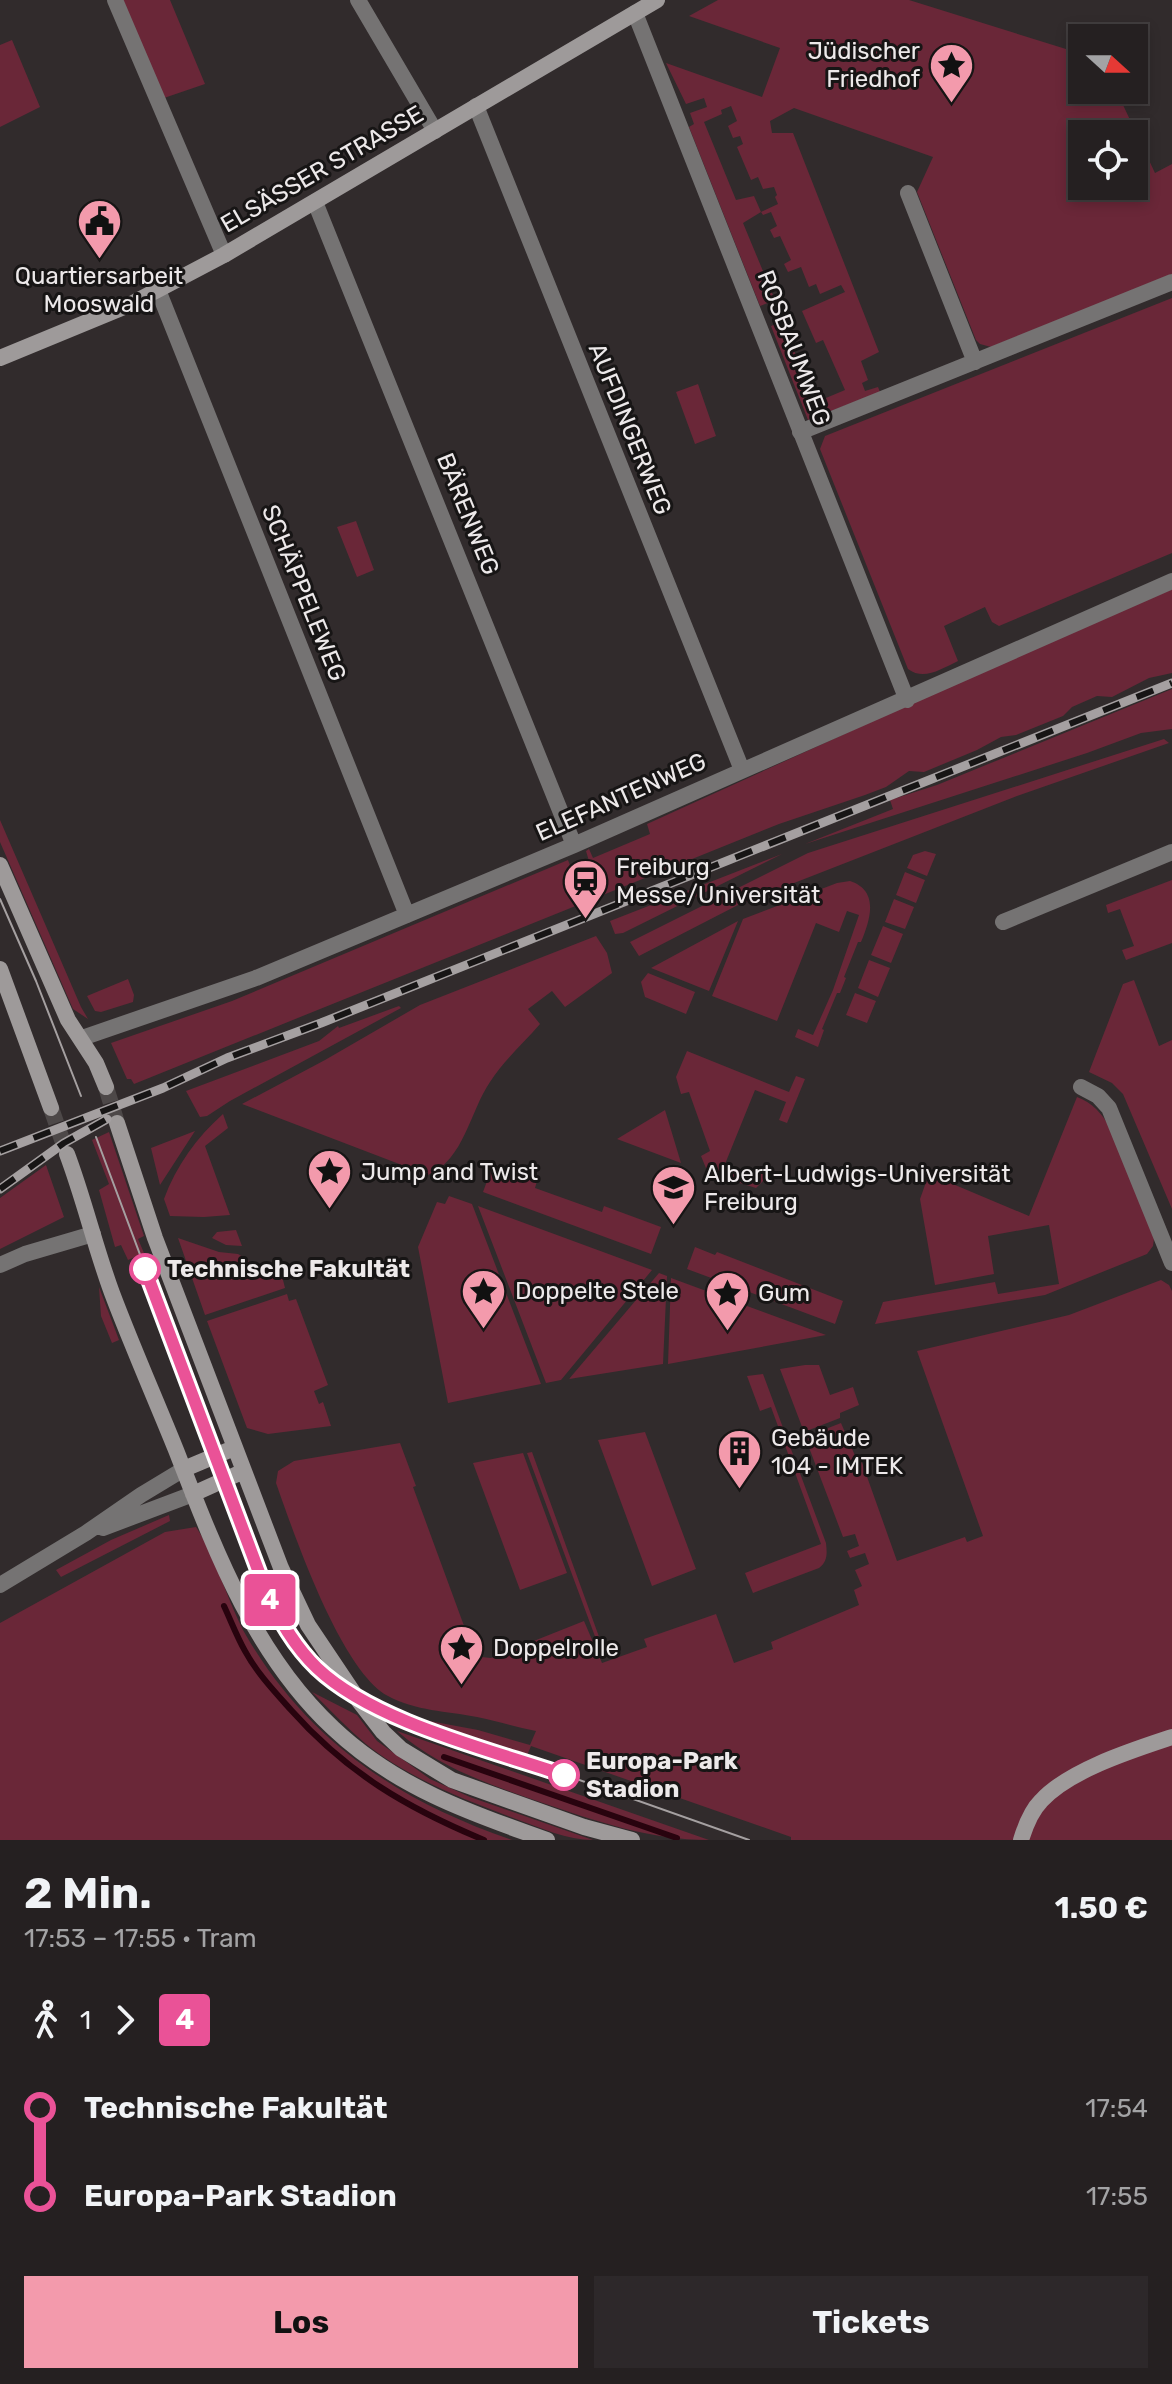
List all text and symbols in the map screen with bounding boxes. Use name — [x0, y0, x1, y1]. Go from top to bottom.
north arrow — [1068, 24, 1148, 104]
map controls — [1068, 24, 1148, 200]
place label: Jüdischer Friedhof — [808, 37, 921, 93]
place icon: Jüdischer Friedhof — [927, 41, 975, 104]
street label: ELSÄSSER STRASSE — [216, 100, 428, 238]
button: locate — [1068, 120, 1148, 200]
public building icon: Quartiersarbeit Mooswald — [75, 198, 123, 261]
place label: Quartiersarbeit Mooswald — [15, 262, 183, 318]
street label: ROSBAUMWEG — [751, 266, 837, 430]
street label: AUFDINGERWEG — [583, 339, 677, 519]
street label: BÄRENWEG — [431, 449, 505, 579]
street label: SCHÄPPELEWEG — [256, 501, 352, 685]
street label: ELEFANTENWEG — [532, 747, 710, 847]
place label: Freiburg Messe/Universität — [616, 853, 820, 909]
station icon: Freiburg Messe/Universität — [561, 857, 609, 920]
place icon: Jump and Twist — [306, 1148, 354, 1211]
place label: Jump and Twist — [361, 1158, 538, 1186]
place label: Albert-Ludwigs-Universität Freiburg — [704, 1160, 1011, 1216]
school or university icon: Albert-Ludwigs-Universität Freiburg — [649, 1164, 697, 1227]
marker: Technische Fakultät — [130, 1254, 160, 1284]
place label: Technische Fakultät — [167, 1255, 410, 1283]
place icon: Doppelte Stele — [460, 1267, 508, 1330]
place icon: Gum — [703, 1269, 751, 1332]
place label: Doppelte Stele — [515, 1277, 679, 1305]
place label: Gum — [758, 1279, 810, 1307]
place label: Gebäude 104 - IMTEK — [771, 1424, 904, 1480]
building icon: Gebäude 104 - IMTEK — [716, 1428, 764, 1491]
line badge: 4 — [244, 1574, 296, 1626]
text: 4 — [260, 1583, 280, 1616]
place icon: Doppelrolle — [438, 1624, 486, 1687]
place label: Doppelrolle — [493, 1634, 619, 1662]
place label: Europa-Park Stadion — [586, 1747, 738, 1803]
marker: Europa-Park Stadion — [549, 1760, 579, 1790]
text: 2 Min. — [24, 1867, 152, 1919]
text: 1.50 € — [1055, 1890, 1148, 1926]
text: 17:53 – 17:55 · Tram — [24, 1923, 257, 1954]
icon: walk — [24, 1998, 68, 2042]
icon: forward — [103, 1998, 147, 2042]
text: 4 — [175, 2003, 194, 2036]
text: 1 — [80, 2005, 91, 2036]
text: Technische Fakultät — [84, 2090, 388, 2126]
text: 17:54 — [1085, 2093, 1148, 2124]
text: Europa-Park Stadion — [84, 2178, 397, 2214]
text: 17:55 — [1086, 2181, 1148, 2212]
button: Los — [24, 2276, 578, 2368]
button: Tickets — [594, 2276, 1148, 2368]

